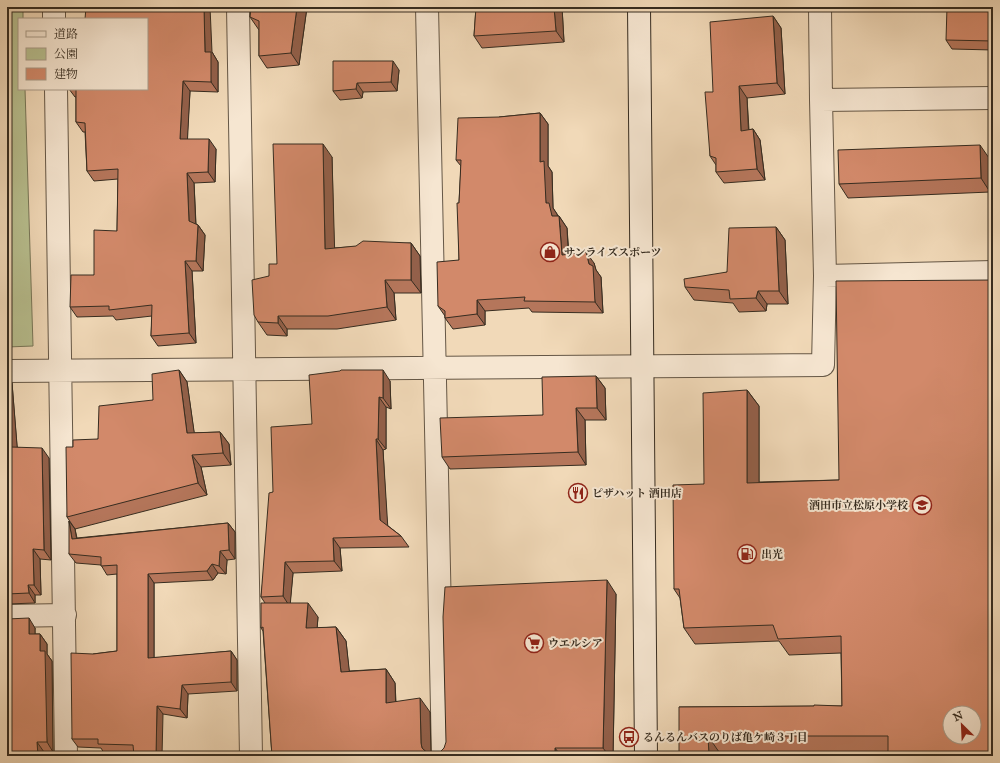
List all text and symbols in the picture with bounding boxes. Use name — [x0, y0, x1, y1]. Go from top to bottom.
legend — [18, 18, 148, 90]
text: 道路 — [54, 27, 78, 41]
text: 公園 — [54, 47, 78, 61]
text: 建物 — [54, 67, 78, 81]
shop icon: サンライズスポーツ — [539, 241, 561, 263]
place label: サンライズスポーツ — [564, 246, 662, 259]
restaurant icon: ピザハット 酒田店 — [567, 482, 589, 504]
place label: ピザハット 酒田店 — [592, 487, 682, 500]
school or university icon: 酒田市立松原小学校 — [911, 494, 933, 516]
place label: 酒田市立松原小学校 — [809, 499, 908, 512]
fuel station icon: 出光 — [736, 543, 758, 565]
place label: 出光 — [761, 548, 783, 561]
supermarket icon: ウエルシア — [523, 632, 545, 654]
place label: ウエルシア — [548, 637, 603, 650]
north arrow — [942, 705, 982, 745]
text: N — [951, 708, 966, 724]
bus stop icon: るんるんバスのりば亀ケ崎３丁目 — [618, 726, 640, 748]
place label: るんるんバスのりば亀ケ崎３丁目 — [643, 731, 808, 744]

